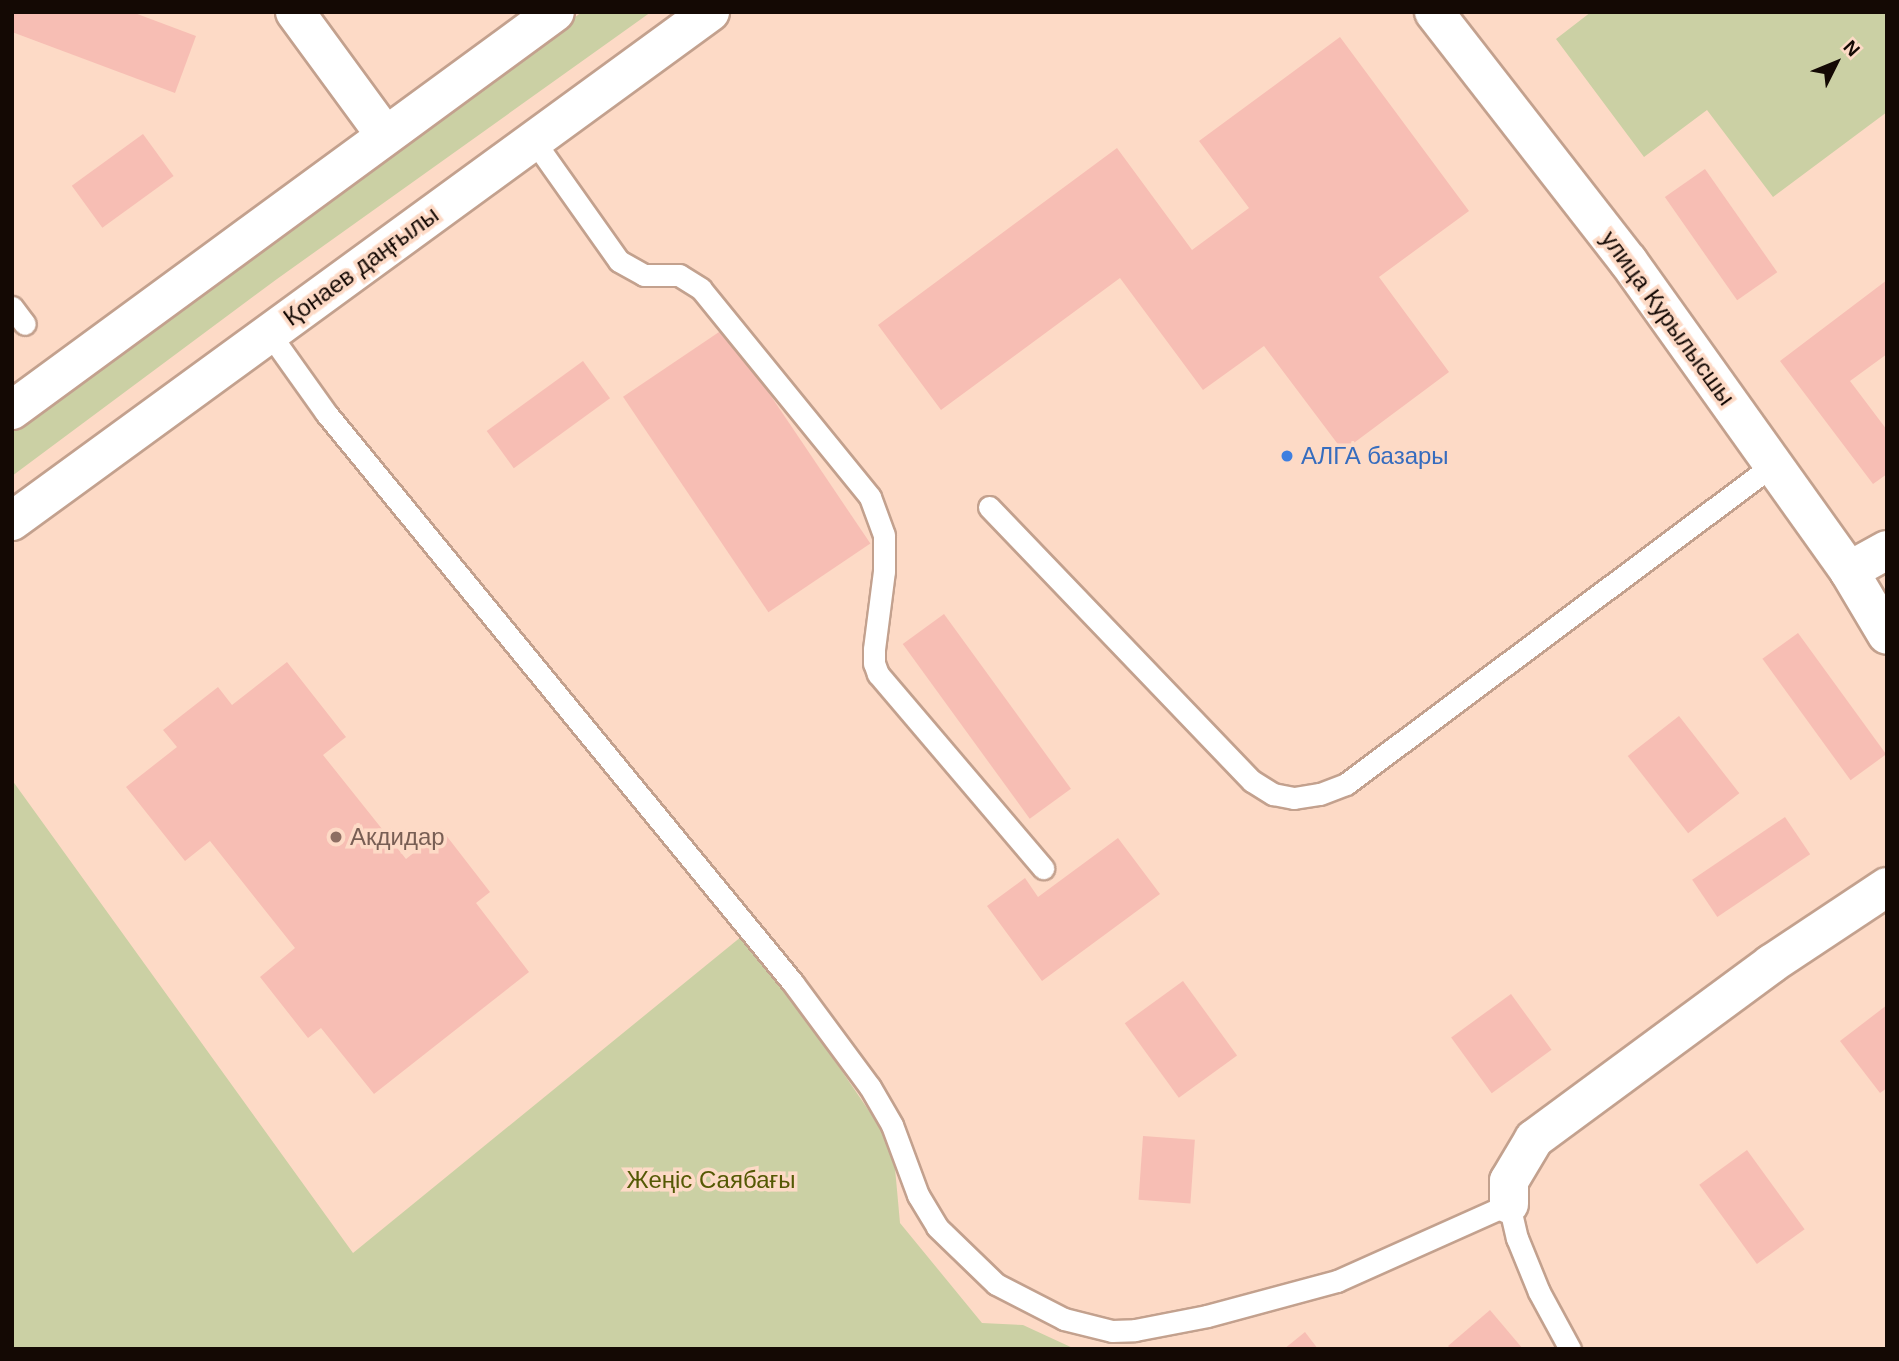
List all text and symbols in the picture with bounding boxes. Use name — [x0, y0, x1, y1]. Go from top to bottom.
north arrow — [1801, 28, 1871, 98]
text: N — [1839, 36, 1864, 61]
street label: Қонаев даңғылы — [278, 200, 444, 332]
street label: улица Курылысшы — [1595, 225, 1741, 411]
place label: АЛГА базары — [1301, 442, 1449, 470]
marker: АЛГА базары — [1279, 448, 1295, 464]
place label: Акдидар — [350, 823, 445, 851]
marker: Акдидар — [328, 829, 344, 845]
park label: Жеңіс Саябағы — [627, 1166, 795, 1194]

